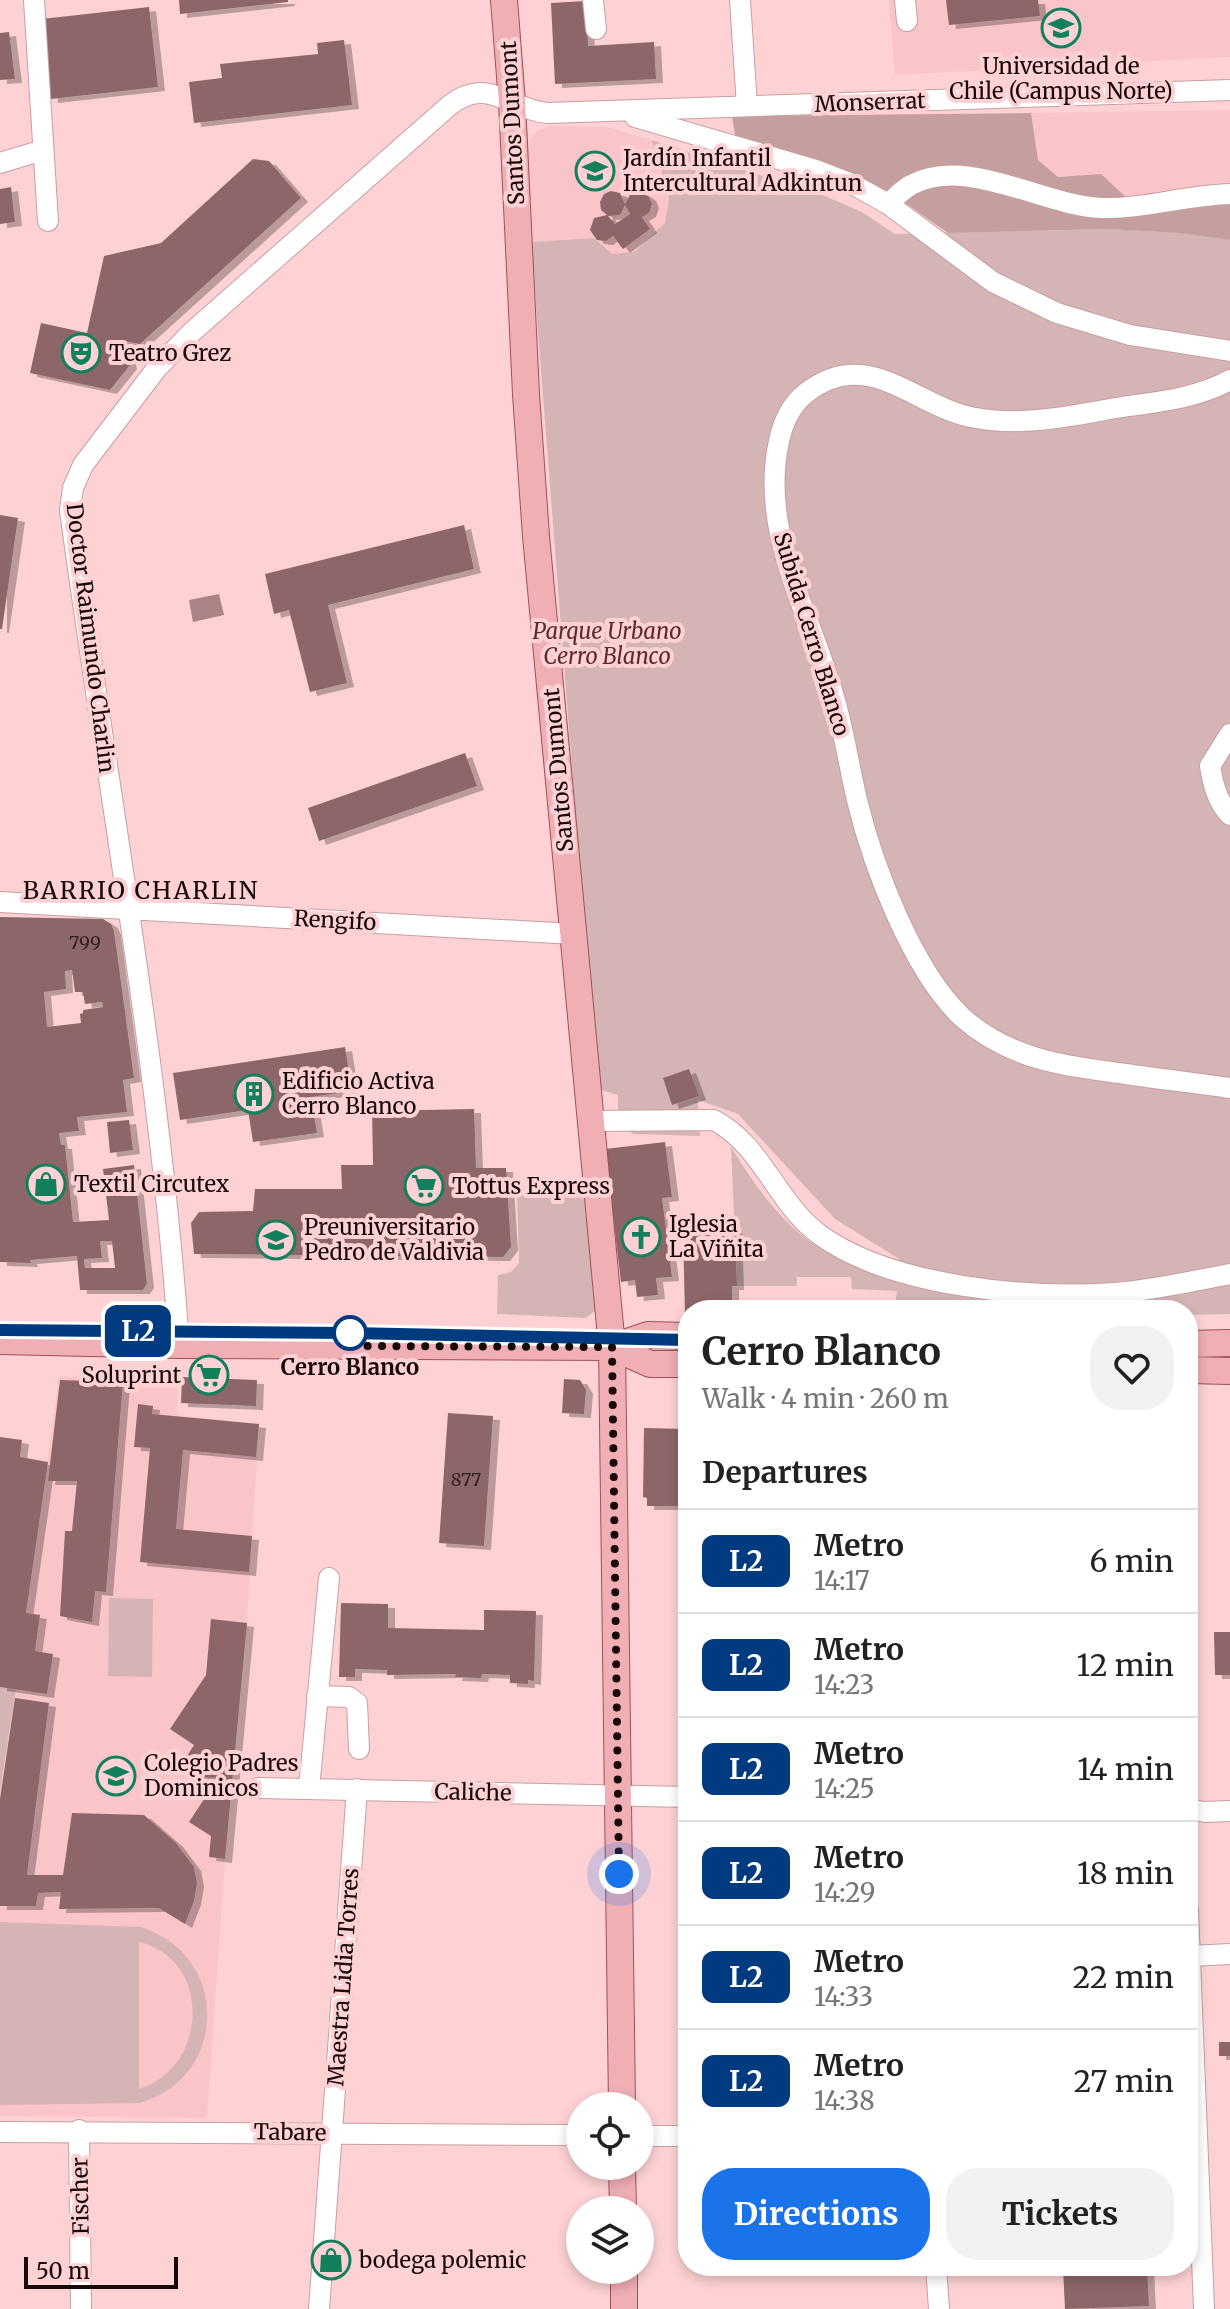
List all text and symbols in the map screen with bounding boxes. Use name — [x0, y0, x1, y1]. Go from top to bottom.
school or university icon: Universidad de Chile (Campus Norte) — [1040, 7, 1082, 49]
street label: Santos Dumont — [494, 40, 530, 206]
place label: Universidad de Chile (Campus Norte) — [949, 52, 1173, 105]
street label: Monserrat — [814, 86, 926, 118]
place label: Jardín Infantil Intercultural Adkintun — [622, 144, 863, 197]
school or university icon: Jardín Infantil Intercultural Adkintun — [574, 150, 616, 192]
theatre icon: Teatro Grez — [60, 332, 102, 374]
place label: Teatro Grez — [109, 339, 231, 367]
street label: Doctor Raimundo Charlin — [61, 502, 121, 775]
street label: Subida Cerro Blanco — [768, 529, 856, 739]
park label: Parque Urbano Cerro Blanco — [532, 617, 682, 670]
street label: Santos Dumont — [537, 686, 579, 853]
district label: BARRIO CHARLIN — [23, 875, 259, 906]
street label: Rengifo — [293, 904, 377, 936]
house number: 799 — [69, 931, 101, 954]
place label: Edificio Activa Cerro Blanco — [282, 1067, 435, 1120]
building icon: Edificio Activa Cerro Blanco — [233, 1073, 275, 1115]
shop icon: Textil Circutex — [25, 1163, 67, 1205]
supermarket icon: Tottus Express — [403, 1165, 445, 1207]
place label: Textil Circutex — [74, 1170, 229, 1198]
place label: Tottus Express — [452, 1172, 610, 1200]
place label: Iglesia La Viñita — [669, 1210, 764, 1263]
place label: Preuniversitario Pedro de Valdivia — [304, 1213, 484, 1266]
church icon: Iglesia La Viñita — [620, 1216, 662, 1258]
school or university icon: Preuniversitario Pedro de Valdivia — [255, 1219, 297, 1261]
line badge: L2 — [102, 1305, 174, 1357]
text: L2 — [121, 1313, 155, 1349]
marker: Cerro Blanco — [333, 1316, 367, 1350]
button: heart — [1090, 1326, 1174, 1410]
text: Cerro Blanco — [702, 1328, 941, 1375]
place label: Cerro Blanco — [281, 1353, 419, 1381]
supermarket icon: Soluprint — [188, 1354, 230, 1396]
place label: Soluprint — [82, 1361, 181, 1389]
text: Walk · 4 min · 260 m — [702, 1382, 949, 1415]
text: Departures — [702, 1453, 868, 1491]
house number: 877 — [451, 1468, 481, 1491]
text: Metro — [814, 1526, 904, 1564]
text: 6 min — [1089, 1542, 1174, 1580]
text: L2 — [729, 1543, 763, 1579]
text: 14:17 — [814, 1564, 870, 1597]
text: Metro — [814, 1630, 904, 1668]
text: 12 min — [1077, 1646, 1174, 1684]
text: L2 — [729, 1647, 763, 1683]
text: 14:23 — [814, 1668, 874, 1701]
text: Metro — [814, 1734, 904, 1772]
place label: Colegio Padres Dominicos — [144, 1749, 299, 1802]
text: 14 min — [1077, 1750, 1174, 1788]
text: L2 — [729, 1751, 763, 1787]
school or university icon: Colegio Padres Dominicos — [95, 1755, 137, 1797]
text: 14:25 — [814, 1772, 875, 1805]
street label: Caliche — [434, 1777, 512, 1807]
text: Metro — [814, 1838, 904, 1876]
your location — [599, 1854, 639, 1894]
text: 18 min — [1077, 1854, 1174, 1892]
text: L2 — [729, 1855, 763, 1891]
street label: Maestra Lidia Torres — [321, 1867, 365, 2087]
text: 14:29 — [814, 1876, 876, 1909]
text: Metro — [814, 1942, 904, 1980]
text: 22 min — [1072, 1958, 1174, 1996]
text: L2 — [729, 1959, 763, 1995]
text: 14:33 — [814, 1980, 873, 2013]
text: Metro — [814, 2046, 904, 2084]
text: 27 min — [1074, 2062, 1174, 2100]
text: L2 — [729, 2063, 763, 2099]
text: 14:38 — [814, 2084, 875, 2117]
map controls — [566, 2092, 654, 2284]
button: locate — [566, 2092, 654, 2180]
street label: Tabare — [253, 2117, 327, 2147]
street label: Fischer — [65, 2157, 95, 2235]
button: Directions — [702, 2168, 930, 2260]
button: Tickets — [946, 2168, 1174, 2260]
button: layers — [566, 2196, 654, 2284]
shop icon: bodega polemic — [310, 2239, 352, 2281]
place label: bodega polemic — [358, 2246, 526, 2274]
scale bar — [24, 2253, 178, 2289]
text: 50 m — [36, 2257, 90, 2285]

